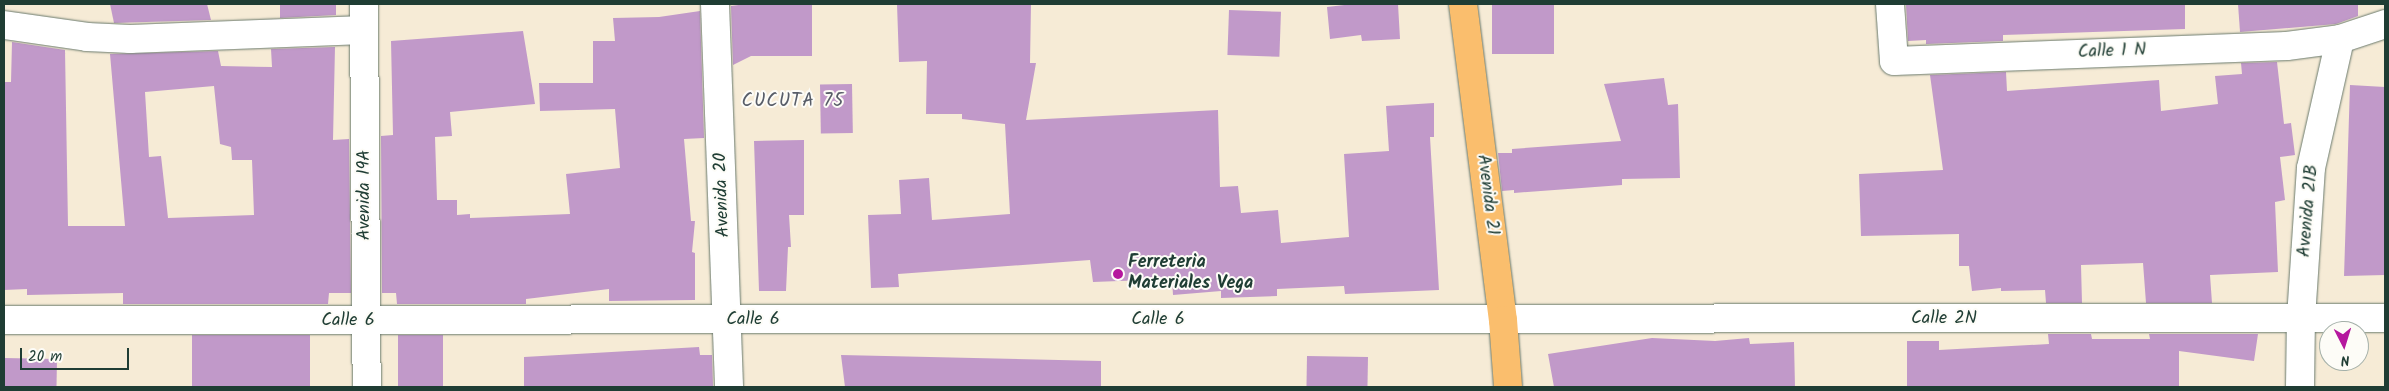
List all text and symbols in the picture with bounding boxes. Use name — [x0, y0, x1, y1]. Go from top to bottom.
street label: Calle 1 N — [2077, 40, 2147, 64]
district label: CUCUTA 75 — [740, 91, 846, 113]
street label: Avenida 19A — [354, 150, 376, 240]
street label: Avenida 20 — [711, 152, 735, 238]
street label: Avenida 21 — [1471, 153, 1503, 237]
street label: Avenida 21B — [2294, 164, 2324, 258]
place label: Ferreteria Materiales Vega — [1128, 253, 1253, 296]
marker: Ferreteria Materiales Vega — [1112, 268, 1124, 280]
street label: Calle 2N — [1911, 308, 1977, 330]
street label: Calle 6 — [726, 309, 780, 331]
street label: Calle 6 — [1131, 309, 1185, 331]
street label: Calle 6 — [321, 310, 375, 332]
north arrow — [2319, 321, 2369, 371]
scale bar — [22, 338, 131, 370]
text: 20 m — [28, 345, 62, 369]
text: N — [2340, 349, 2351, 371]

